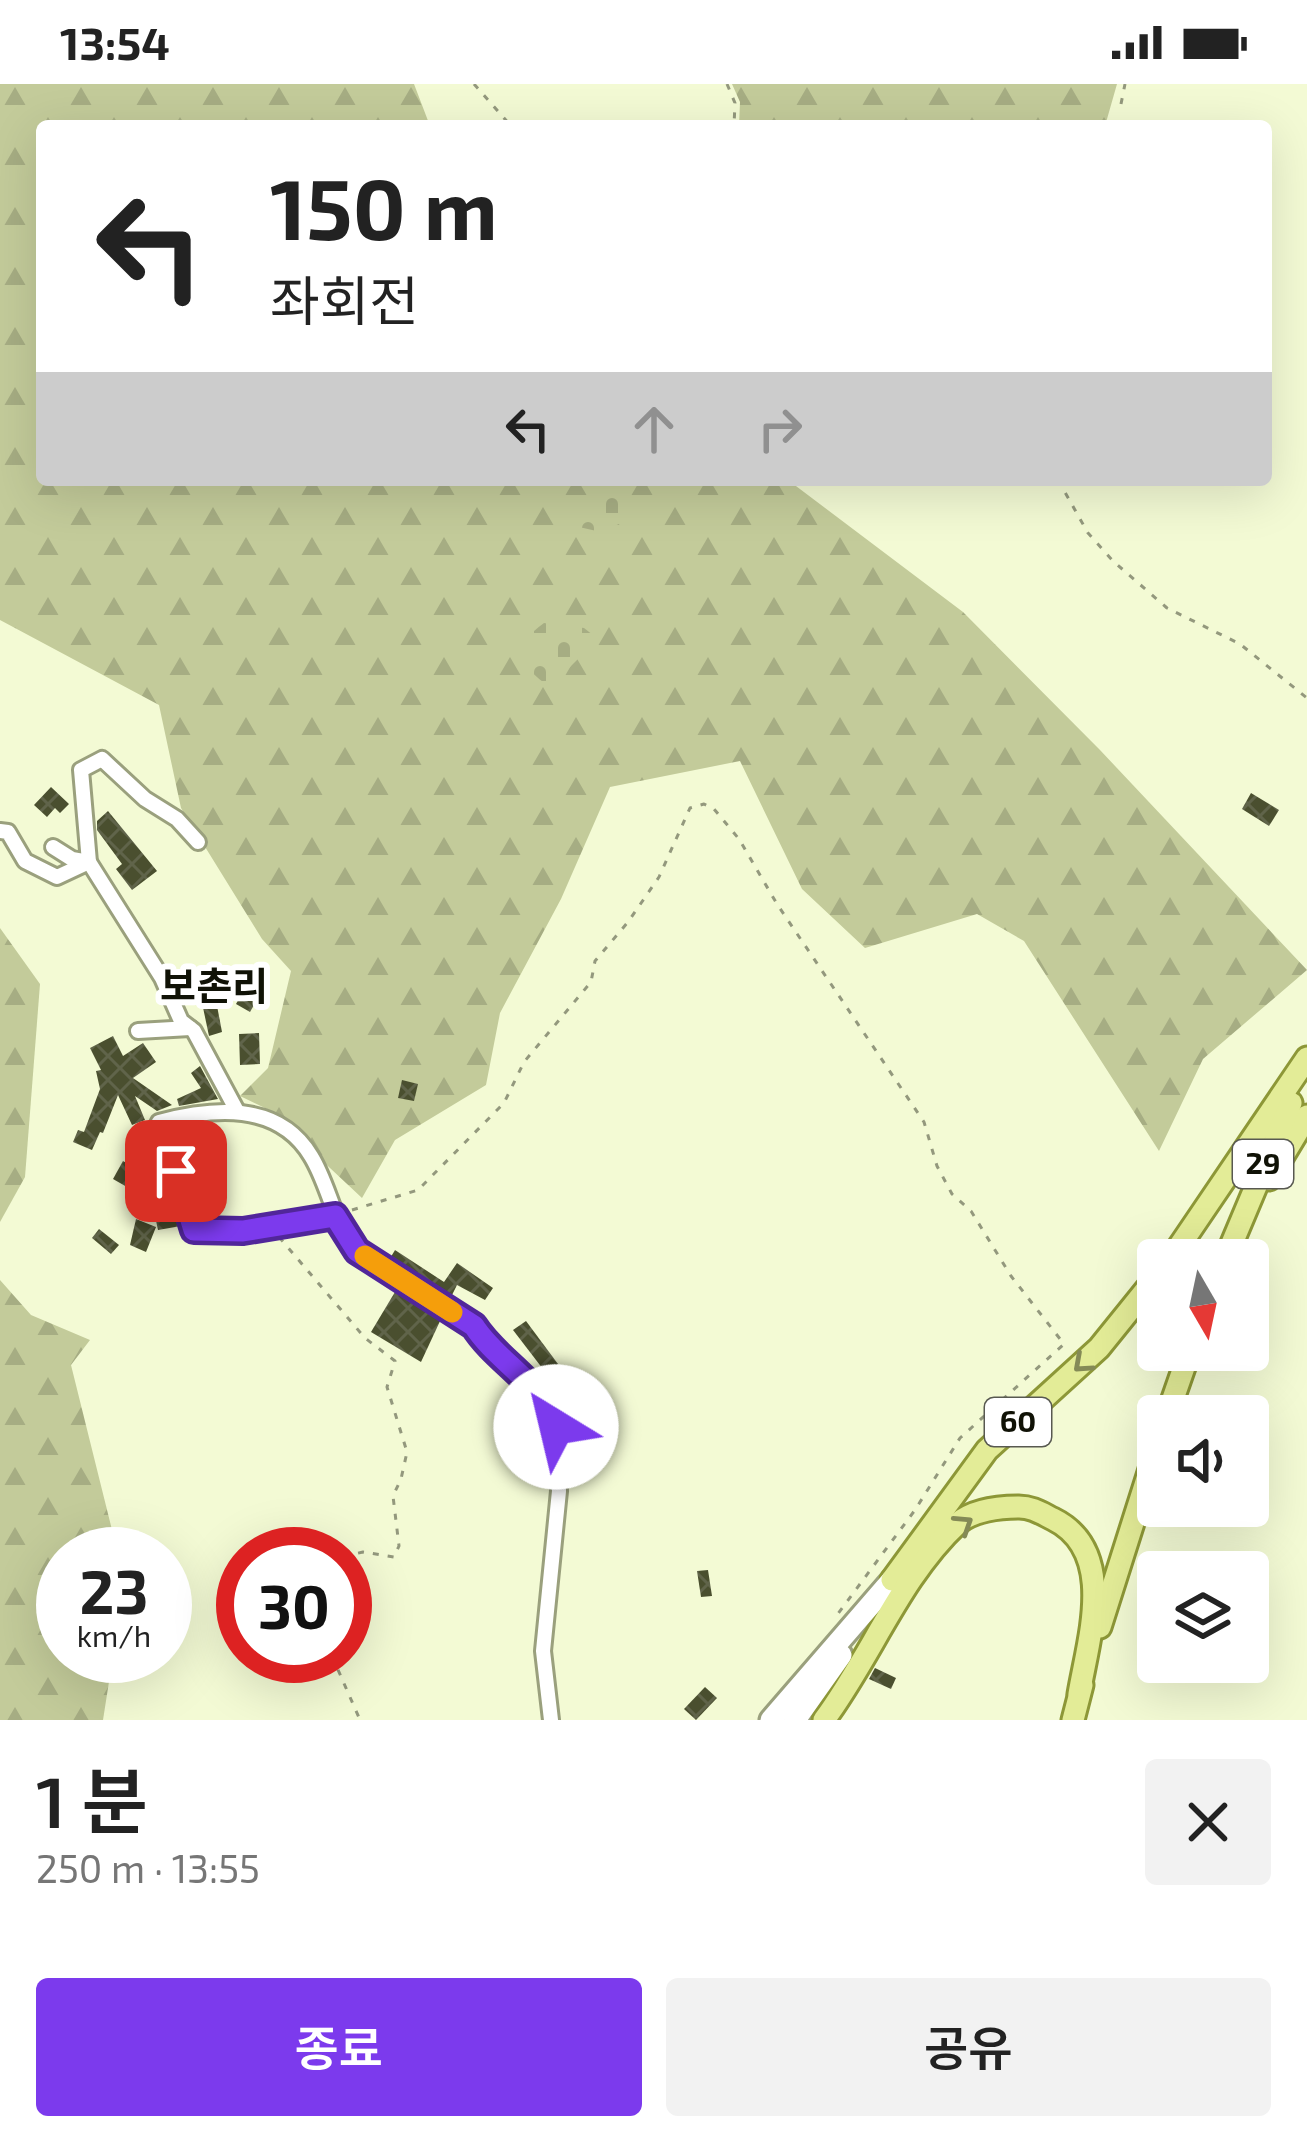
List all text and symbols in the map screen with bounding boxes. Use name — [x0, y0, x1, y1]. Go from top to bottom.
text: 13:54 — [60, 15, 170, 69]
text: 150 m — [270, 156, 498, 257]
icon: left — [72, 168, 228, 324]
text: 좌회전 — [270, 267, 419, 332]
icon: left — [495, 396, 561, 462]
icon: ahead — [621, 396, 687, 462]
icon: right — [747, 396, 813, 462]
district label: 보촌리 — [160, 961, 268, 1008]
pin — [125, 1120, 227, 1222]
icon: arrive — [143, 1138, 209, 1204]
road number: 29 — [1233, 1140, 1293, 1188]
north arrow — [1137, 1239, 1269, 1371]
map controls — [1137, 1239, 1269, 1683]
one-way arrow — [1074, 1350, 1095, 1371]
position arrow — [493, 1364, 619, 1490]
button: sound — [1137, 1395, 1269, 1527]
road number: 60 — [985, 1398, 1051, 1446]
one-way arrow — [951, 1516, 973, 1538]
speed limit sign: 30 — [216, 1527, 372, 1683]
button: layers — [1137, 1551, 1269, 1683]
text: 23 — [80, 1554, 148, 1626]
text: km/h — [77, 1617, 151, 1653]
text: 1 분 — [36, 1756, 148, 1842]
button: close — [1145, 1759, 1271, 1885]
text: 250 m · 13:55 — [36, 1844, 260, 1891]
button: 종료 — [36, 1978, 642, 2116]
button: 공유 — [666, 1978, 1271, 2116]

